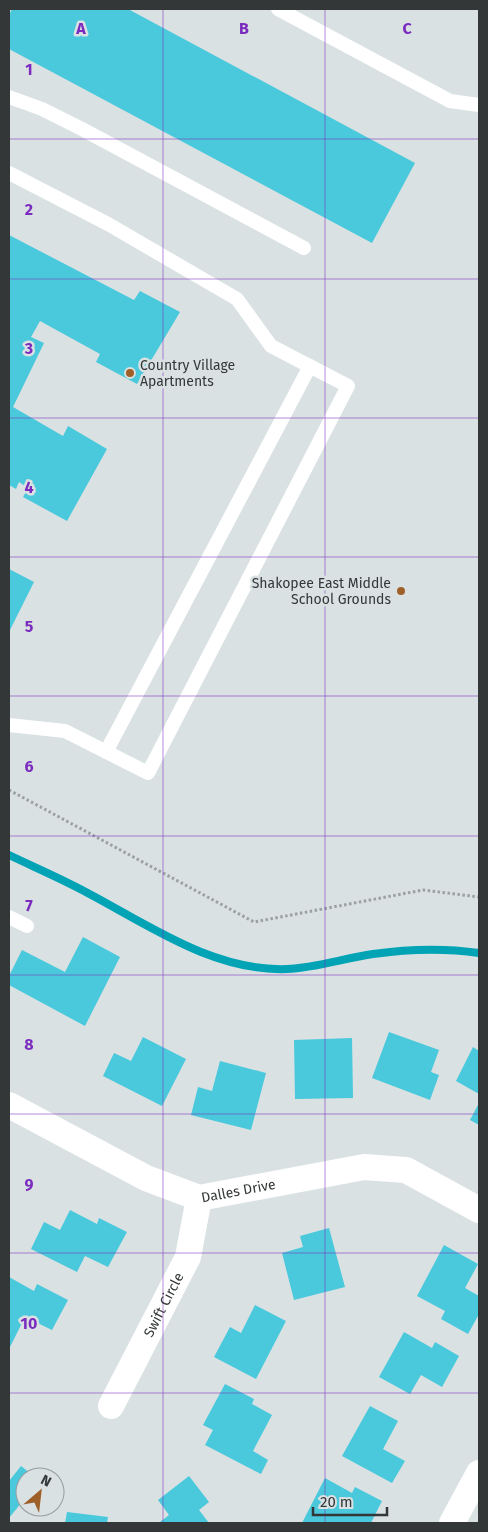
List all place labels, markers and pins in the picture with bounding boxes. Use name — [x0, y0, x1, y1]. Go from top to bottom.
place label: Country Village Apartments — [140, 357, 235, 390]
marker: Country Village Apartments — [124, 367, 136, 379]
place label: Shakopee East Middle School Grounds — [252, 575, 391, 608]
marker: Shakopee East Middle School Grounds — [395, 585, 407, 597]

